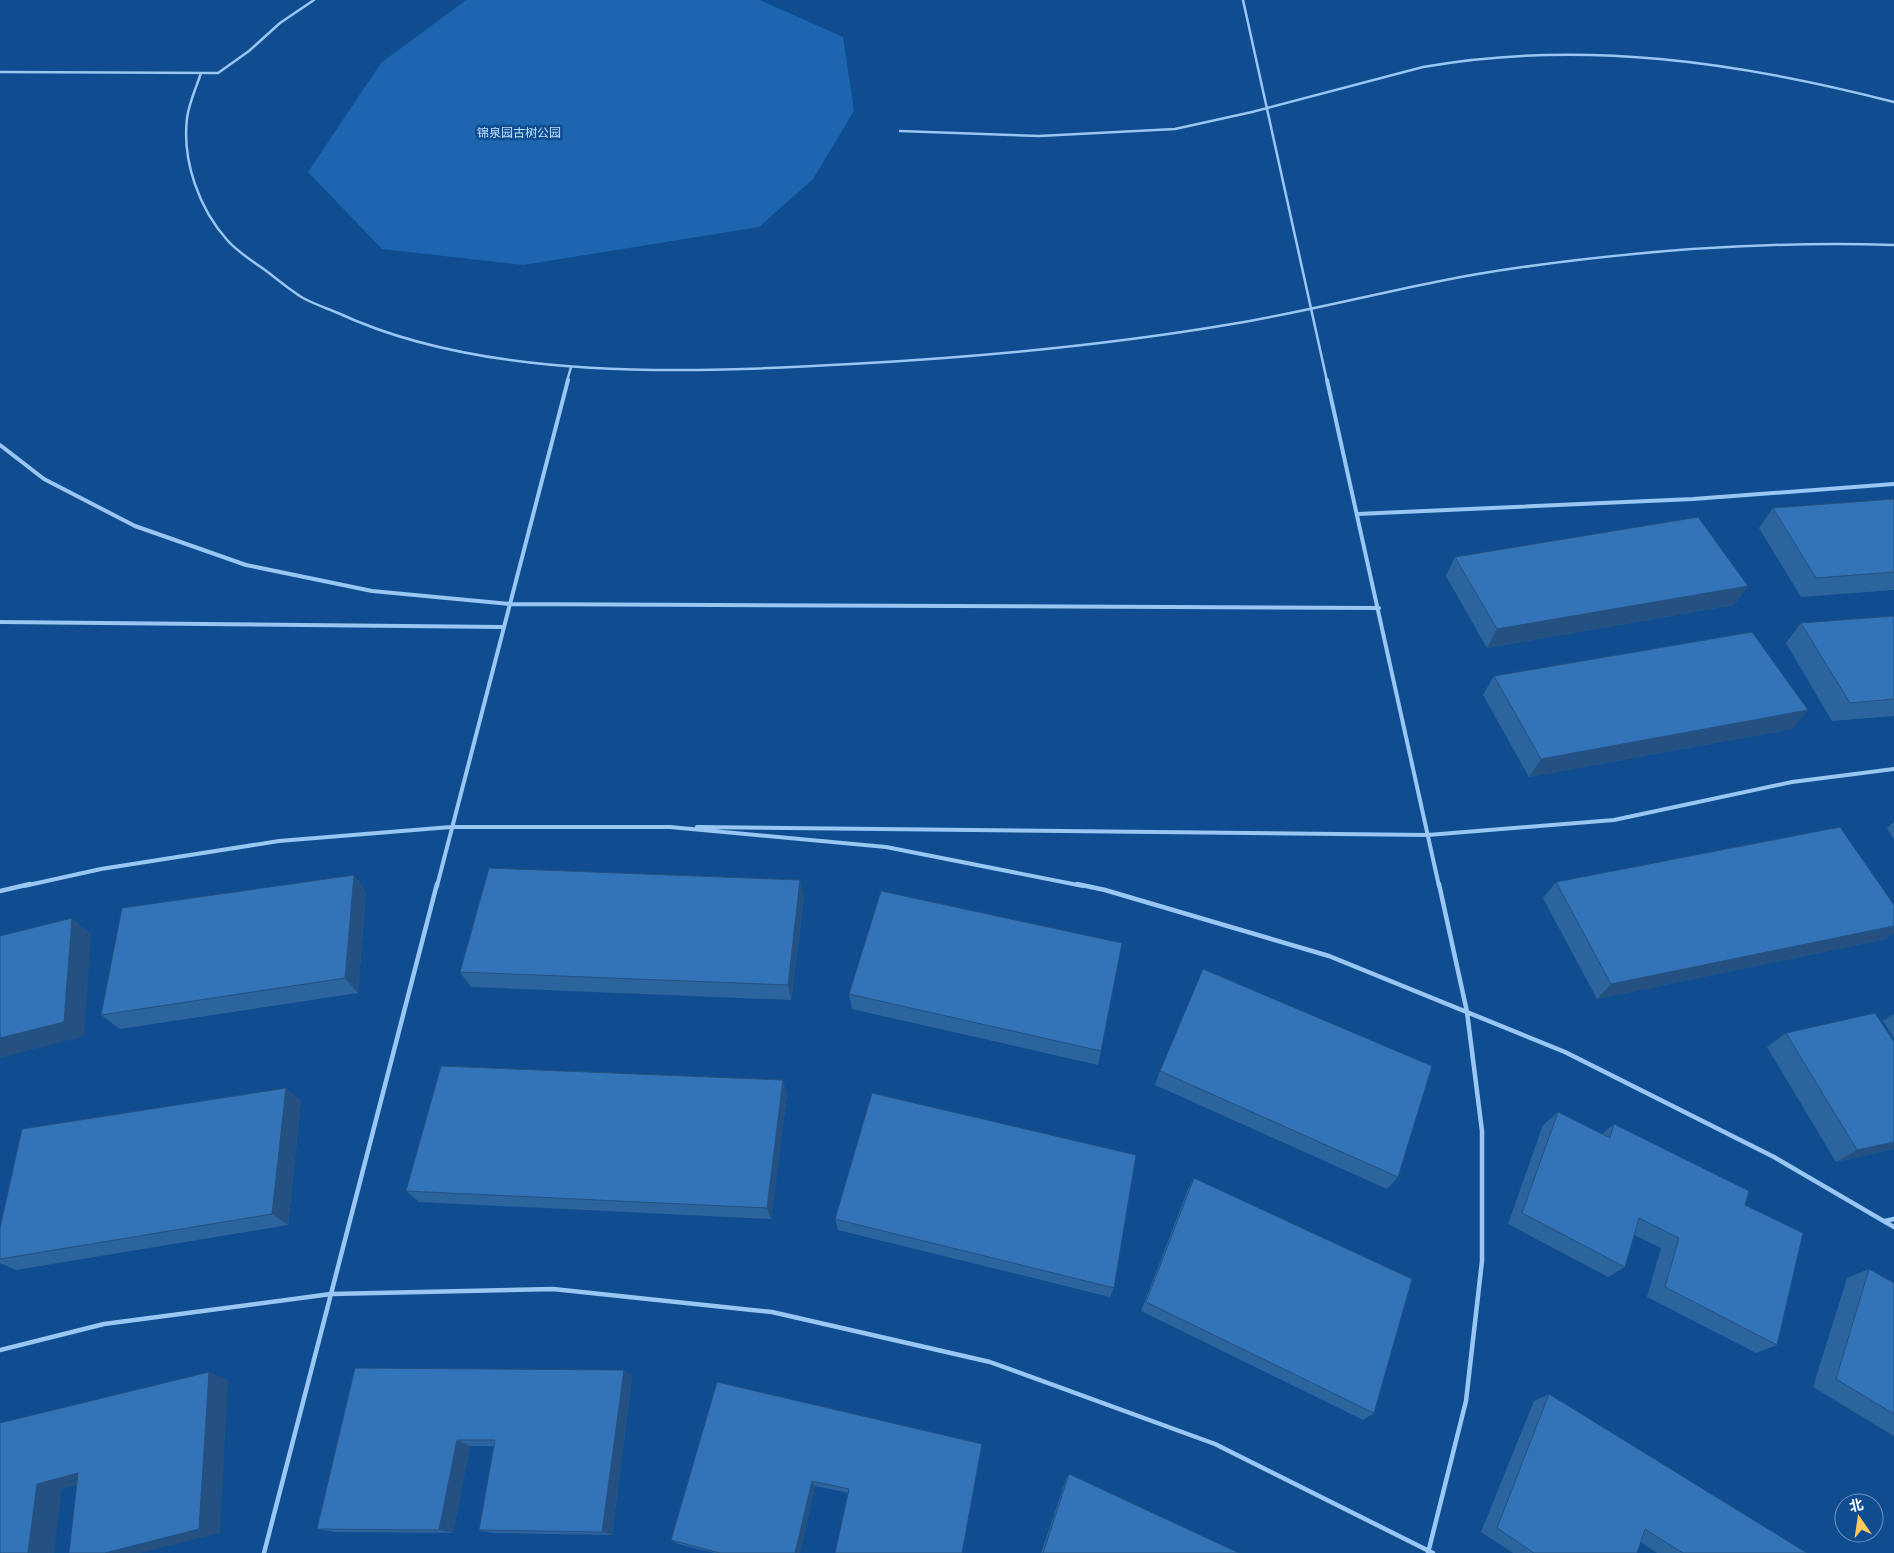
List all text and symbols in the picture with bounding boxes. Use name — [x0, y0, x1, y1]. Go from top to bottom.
park label: 锦泉园古树公园 — [477, 125, 561, 140]
north arrow — [1834, 1493, 1884, 1543]
text: 北 — [1847, 1495, 1865, 1516]

